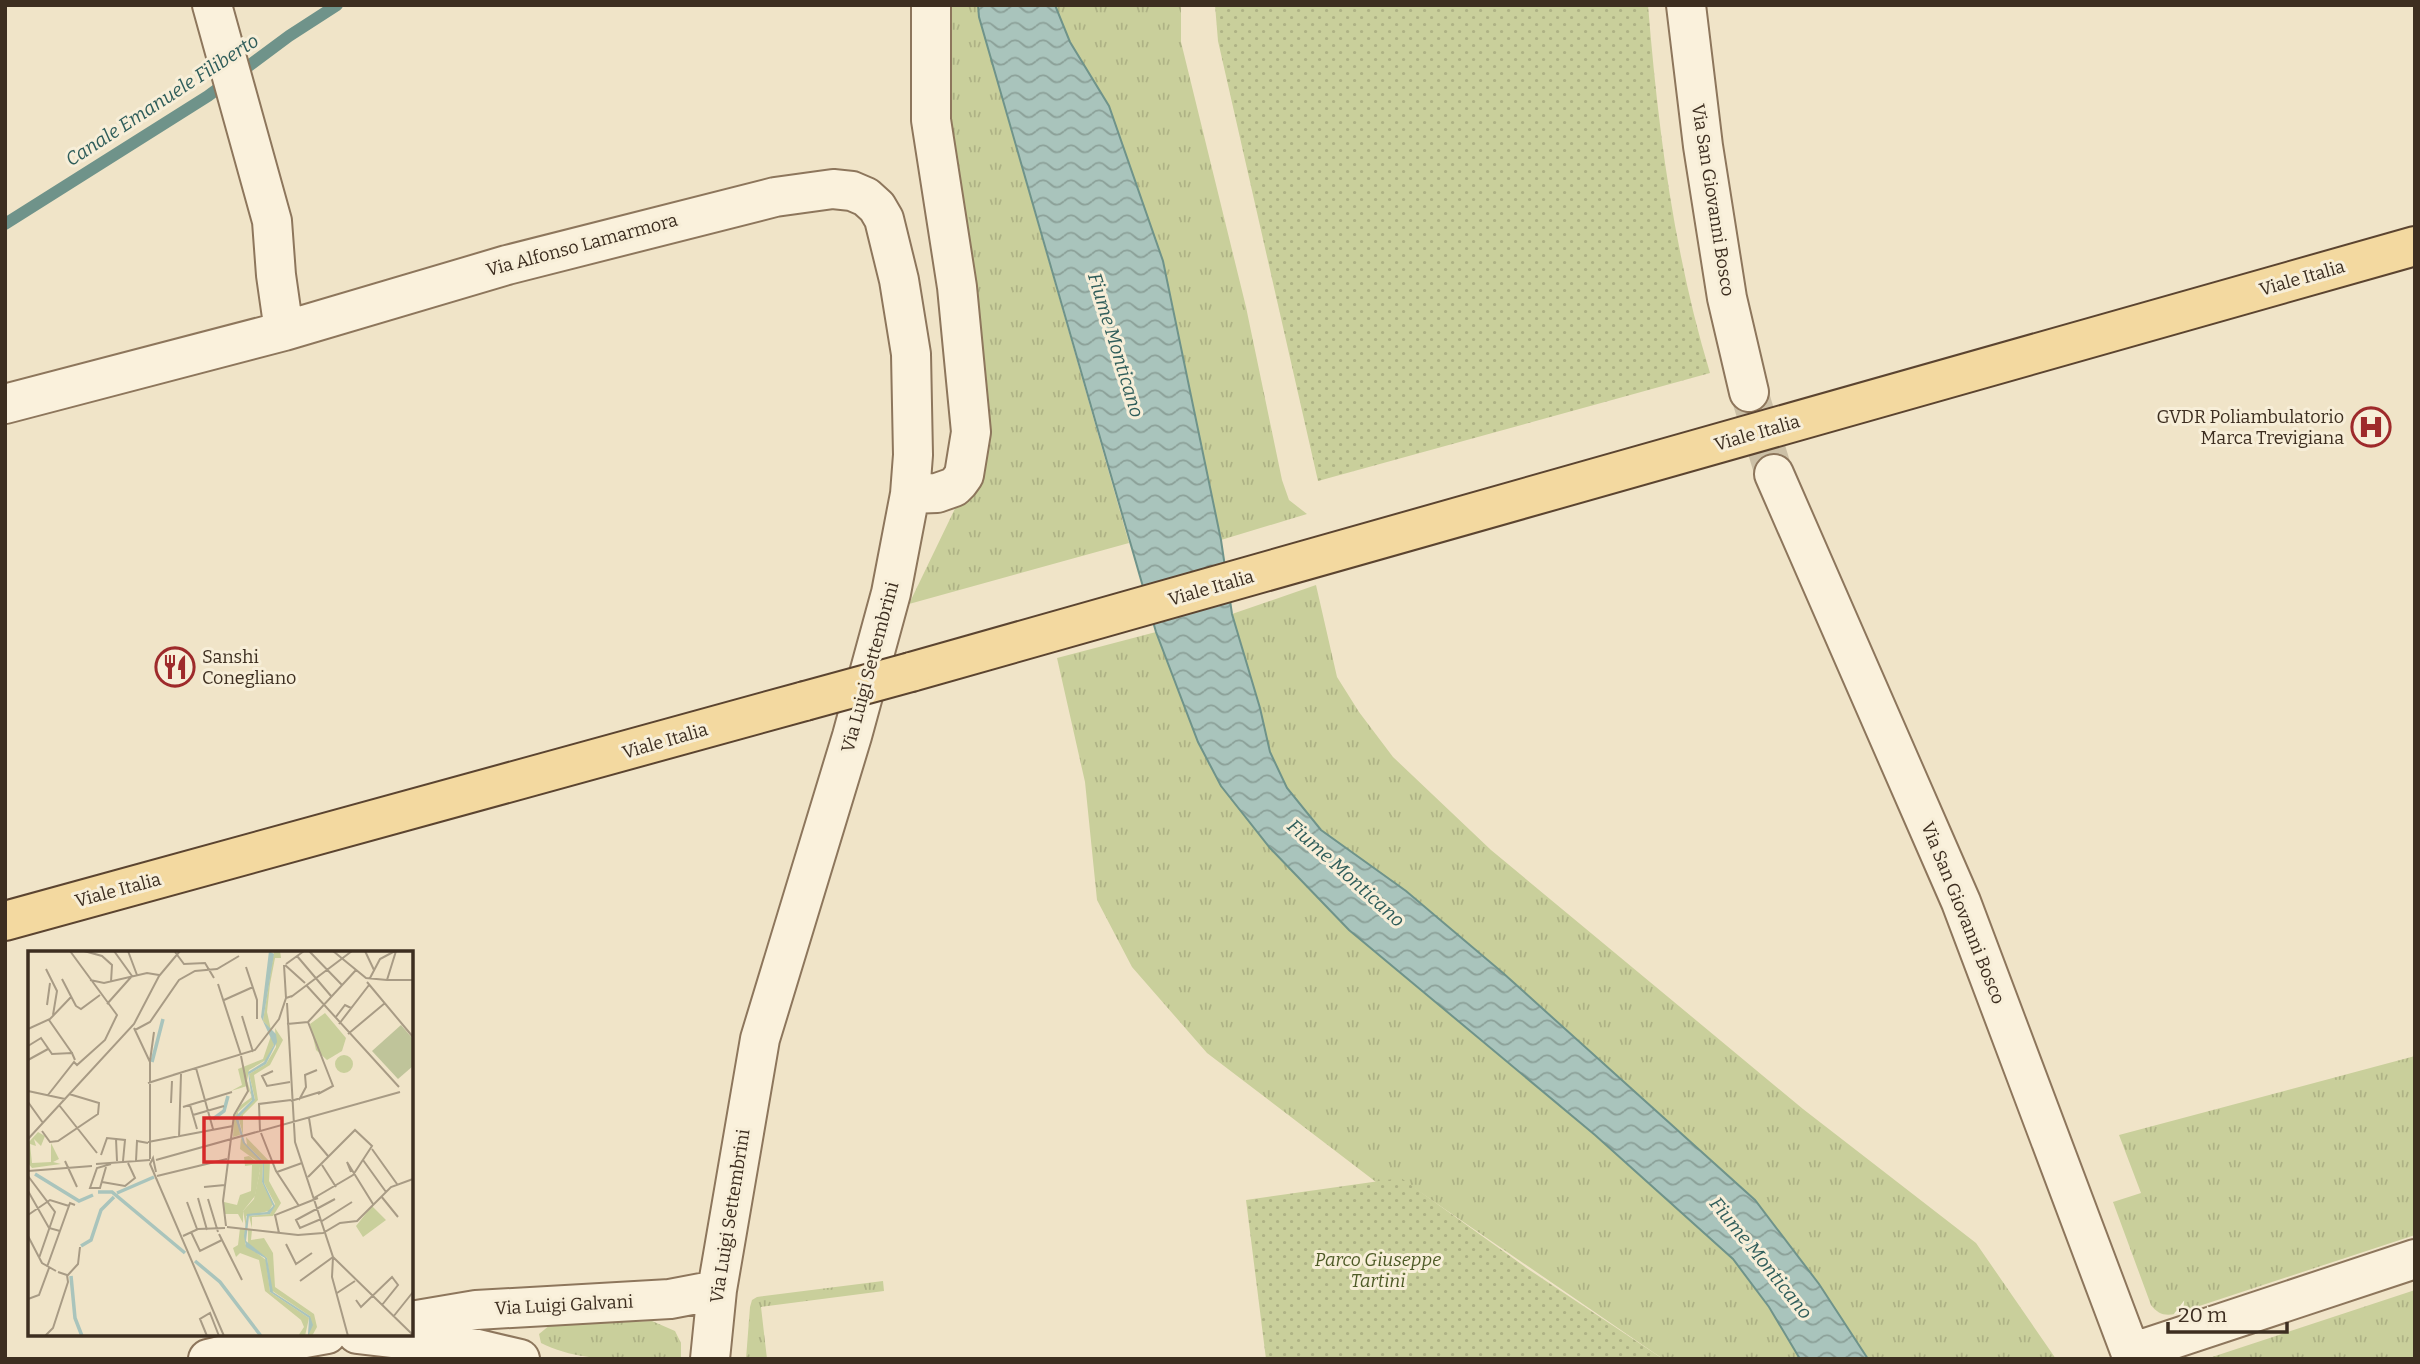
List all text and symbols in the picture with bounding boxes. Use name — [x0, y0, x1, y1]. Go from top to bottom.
water label: Canale Emanuele Filiberto — [61, 29, 263, 171]
street label: Via San Giovanni Bosco — [1687, 102, 1739, 298]
street label: Via Alfonso Lamarmora — [484, 209, 680, 281]
street label: Viale Italia — [2257, 255, 2347, 301]
water label: Fiume Monticano — [1083, 270, 1149, 420]
place label: GVDR Poliambulatorio Marca Trevigiana — [2156, 406, 2344, 449]
hospital icon: GVDR Poliambulatorio Marca Trevigiana — [2350, 406, 2392, 448]
street label: Viale Italia — [1712, 410, 1802, 456]
street label: Viale Italia — [1166, 565, 1256, 611]
street label: Via Luigi Settembrini — [837, 579, 903, 755]
restaurant icon: Sanshi Conegliano — [154, 646, 196, 688]
place label: Sanshi Conegliano — [202, 646, 296, 689]
street label: Viale Italia — [620, 718, 710, 764]
water label: Fiume Monticano — [1283, 814, 1409, 932]
street label: Via San Giovanni Bosco — [1916, 819, 2010, 1007]
street label: Viale Italia — [73, 868, 163, 912]
inset map — [28, 951, 413, 1336]
street label: Via Luigi Settembrini — [705, 1128, 755, 1304]
water label: Fiume Monticano — [1705, 1192, 1817, 1324]
park label: Parco Giuseppe Tartini — [1315, 1249, 1441, 1292]
street label: Via Luigi Galvani — [494, 1290, 634, 1320]
scale bar — [2168, 1290, 2287, 1334]
text: 20 m — [2178, 1302, 2227, 1328]

